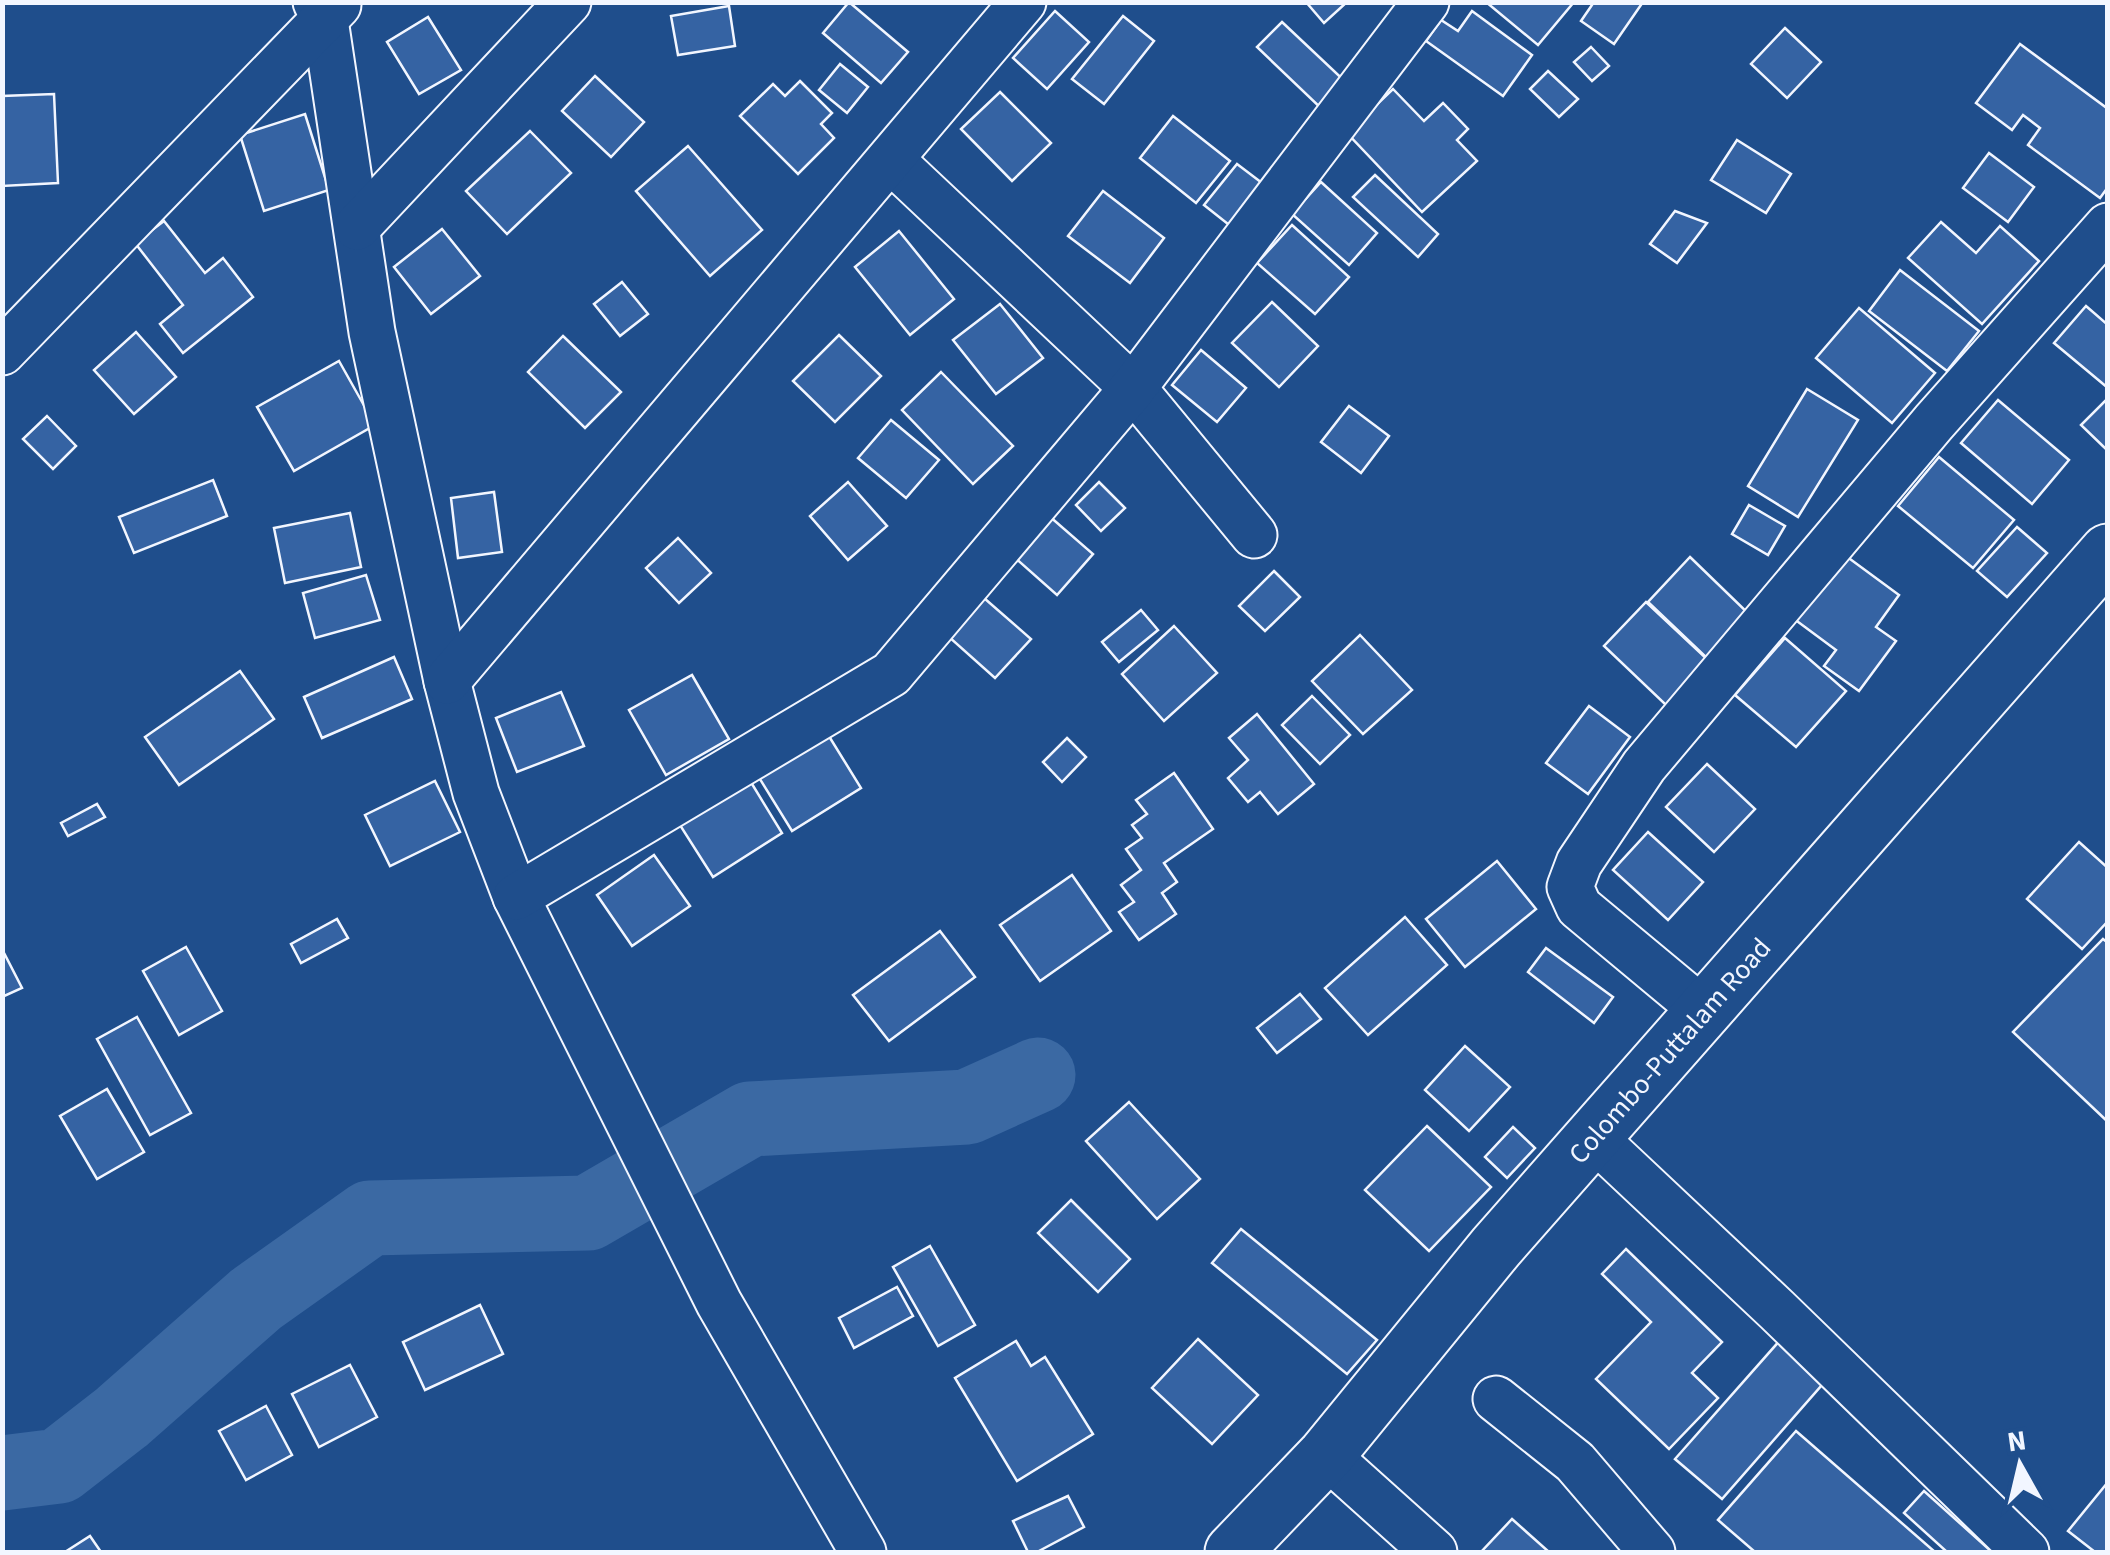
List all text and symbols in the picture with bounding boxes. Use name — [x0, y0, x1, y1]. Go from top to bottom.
street label: Colombo-Puttalam Road — [1559, 929, 1781, 1173]
north arrow — [1970, 1415, 2070, 1515]
text: N — [2005, 1420, 2029, 1462]

